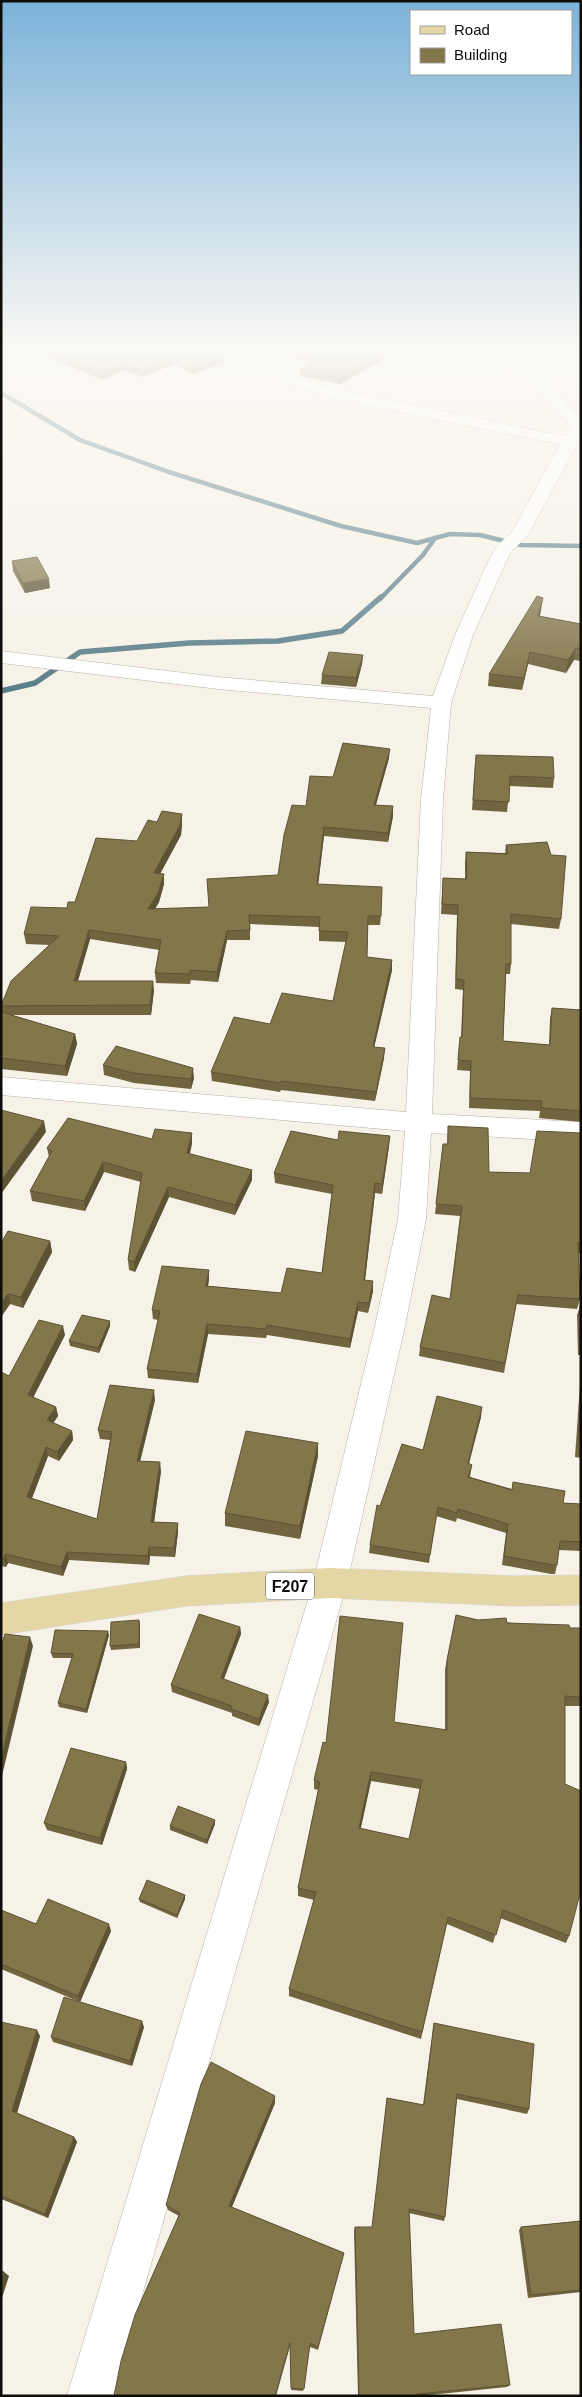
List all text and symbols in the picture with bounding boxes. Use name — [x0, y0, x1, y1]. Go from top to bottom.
legend — [410, 10, 572, 75]
text: Road — [454, 21, 490, 38]
text: Building — [454, 46, 507, 63]
road number: F207 — [266, 1572, 314, 1600]

